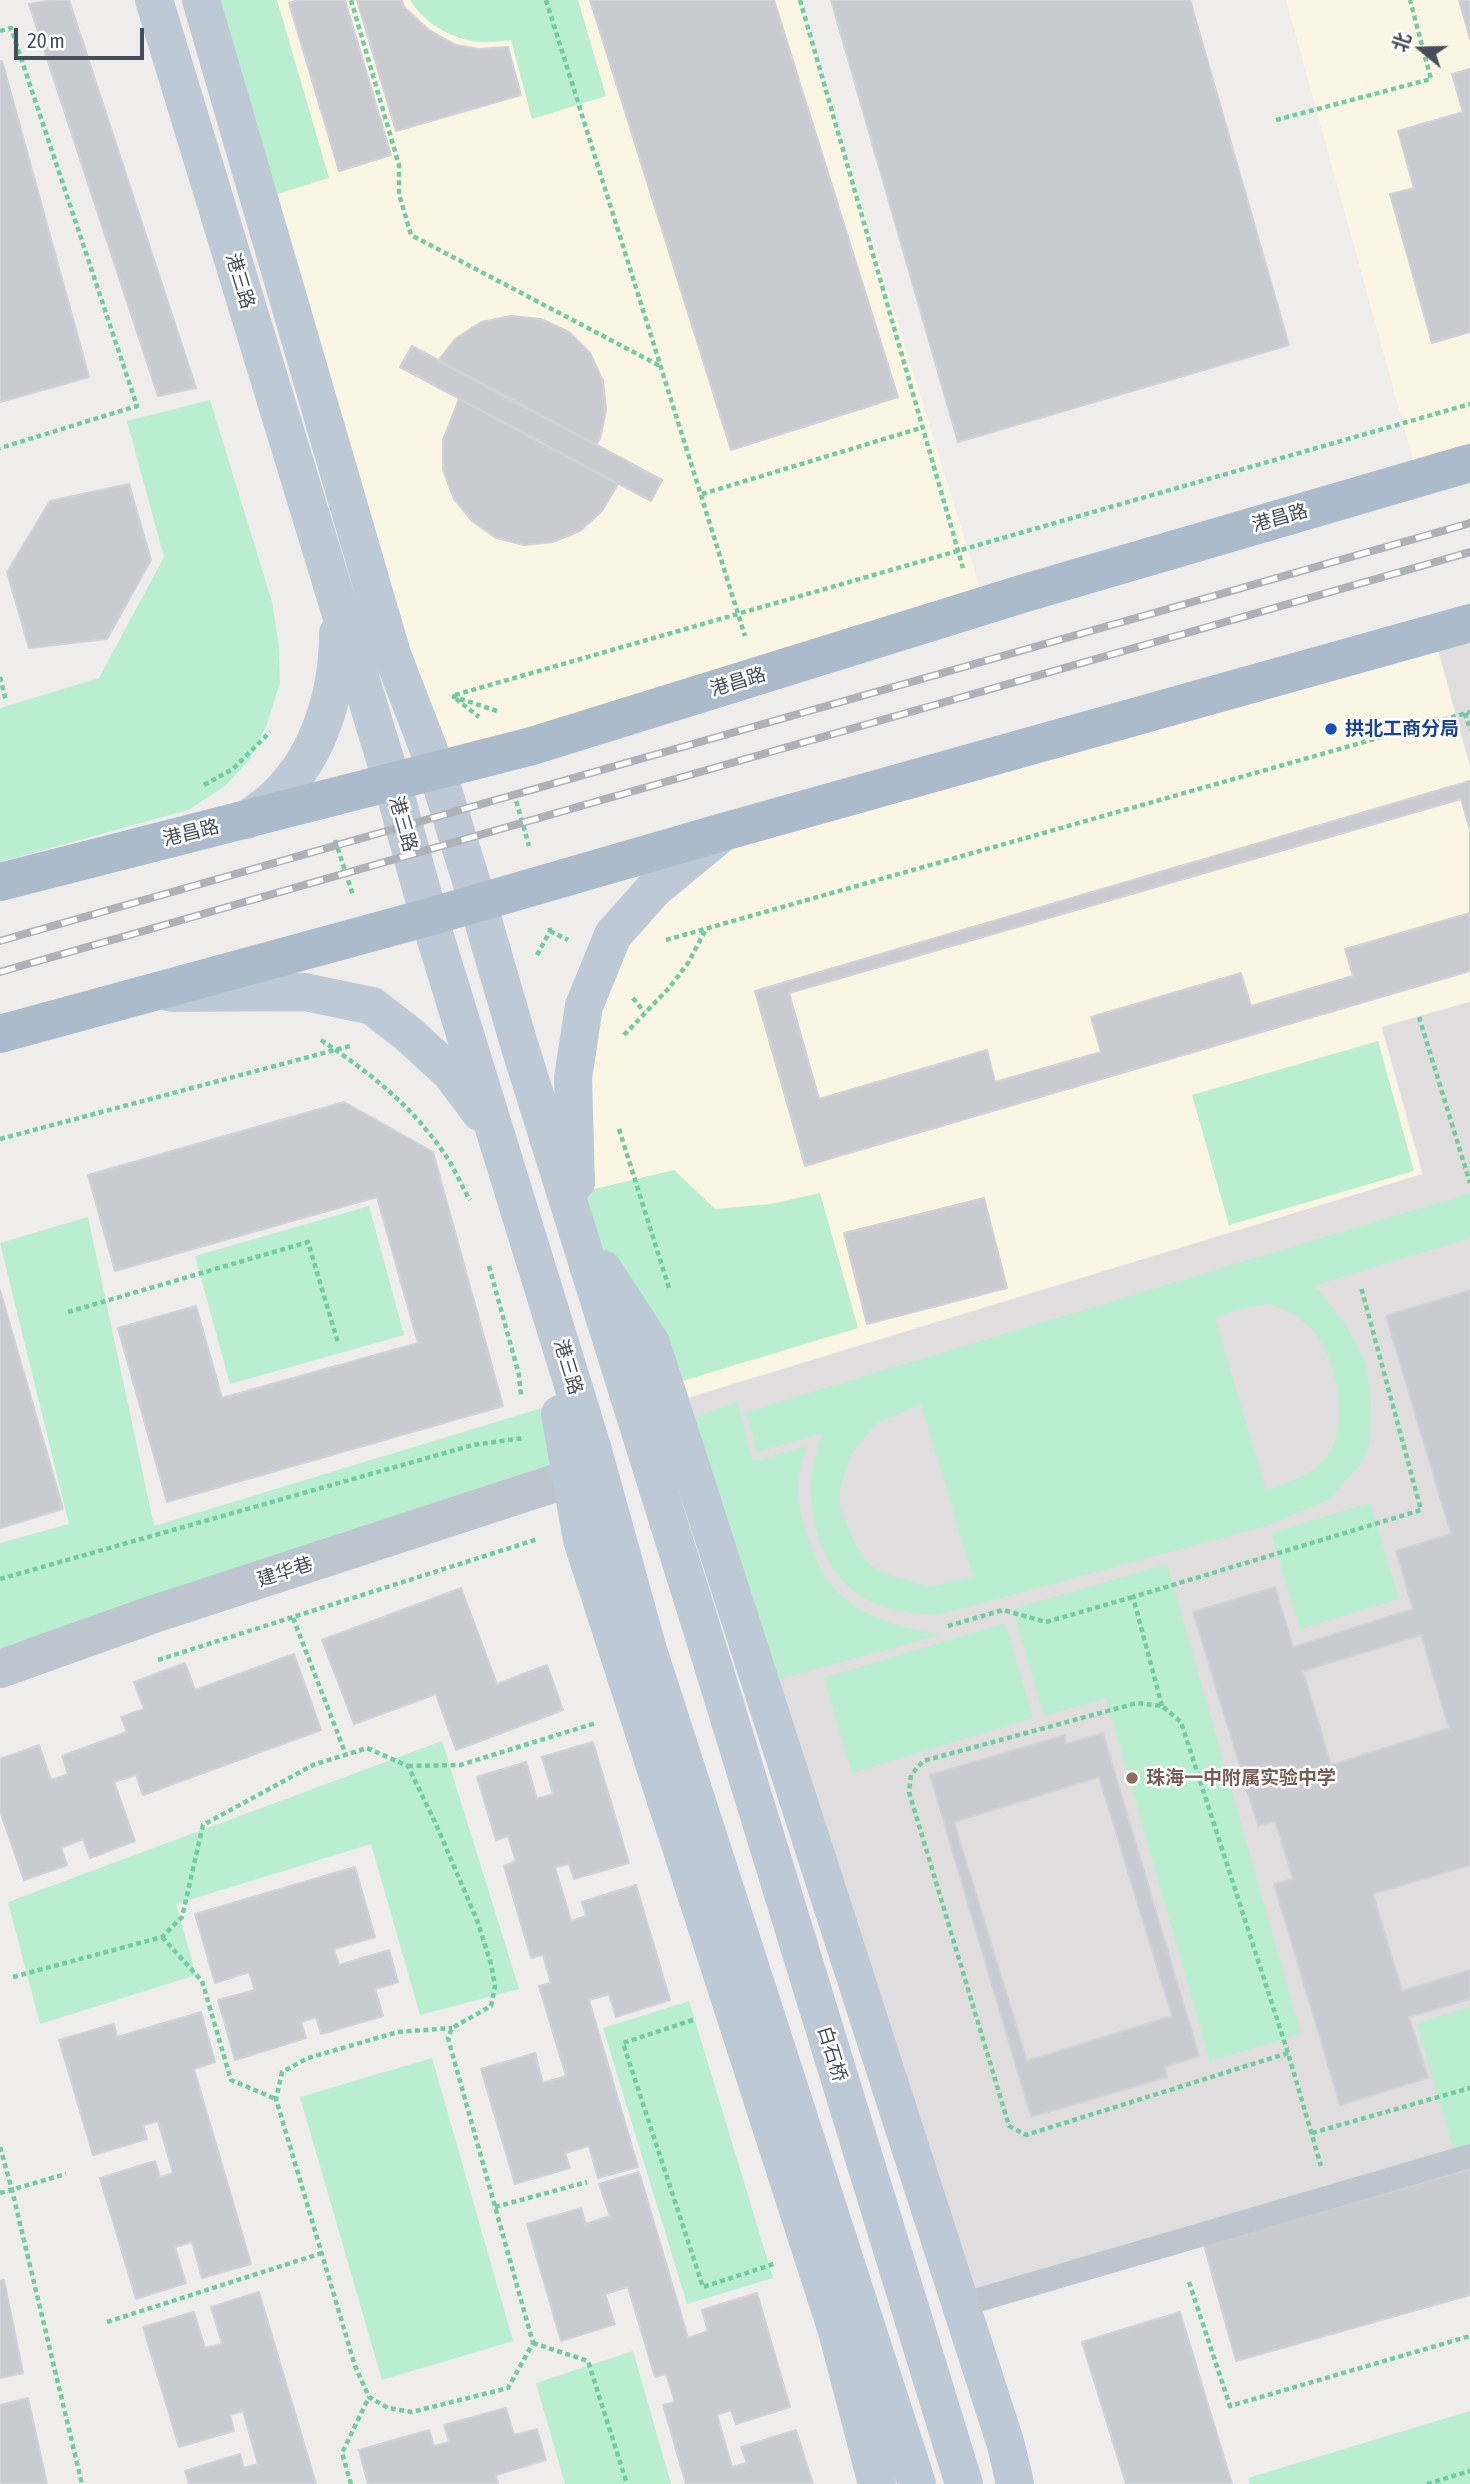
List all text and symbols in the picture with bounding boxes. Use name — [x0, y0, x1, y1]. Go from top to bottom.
scale bar — [18, 14, 147, 58]
north arrow — [1386, 14, 1456, 84]
text: 20 m — [27, 28, 65, 52]
text: 北 — [1388, 30, 1415, 55]
street label: 港三路 — [221, 250, 259, 312]
street label: 港昌路 — [1249, 499, 1311, 537]
street label: 港昌路 — [707, 663, 769, 701]
place label: 拱北工商分局 — [1345, 718, 1459, 740]
marker: 拱北工商分局 — [1323, 721, 1339, 737]
street label: 港三路 — [384, 793, 422, 855]
street label: 港昌路 — [161, 815, 221, 851]
street label: 港三路 — [549, 1336, 587, 1398]
street label: 建华巷 — [254, 1552, 316, 1592]
place label: 珠海一中附属实验中学 — [1146, 1767, 1336, 1789]
marker: 珠海一中附属实验中学 — [1124, 1770, 1140, 1786]
street label: 白石桥 — [813, 2023, 851, 2085]

